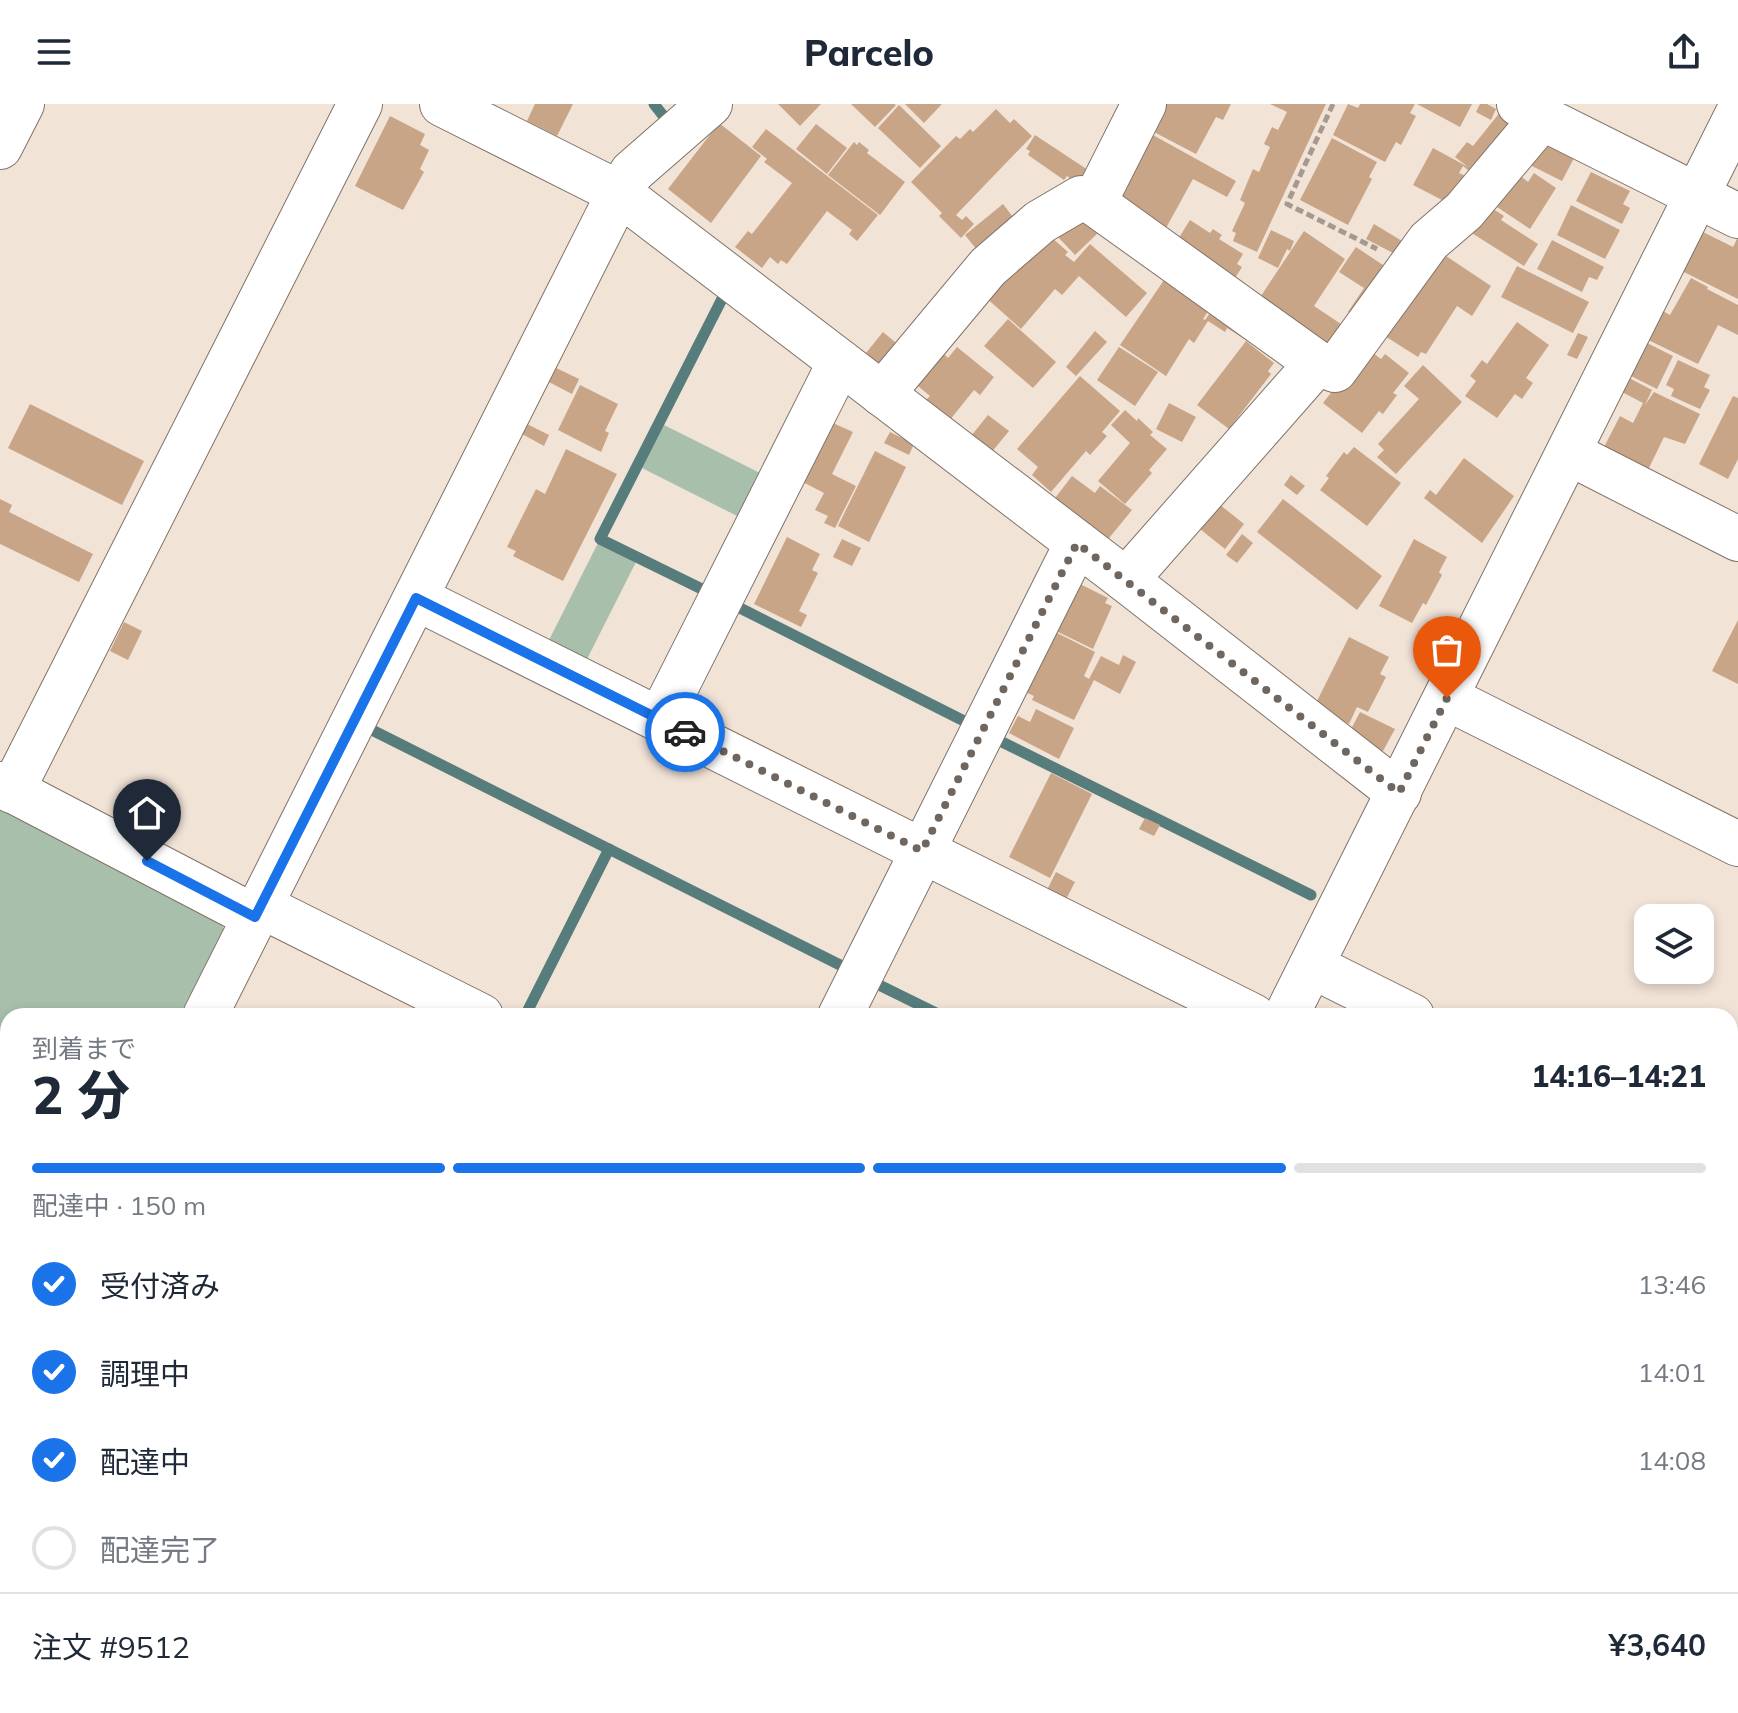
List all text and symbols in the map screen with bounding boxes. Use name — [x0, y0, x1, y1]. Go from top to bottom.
icon: menu — [32, 30, 76, 74]
text: Parcelo — [804, 30, 934, 75]
icon: share — [1662, 30, 1706, 74]
pin — [1413, 616, 1481, 698]
icon: bag — [1425, 628, 1469, 672]
courier — [645, 692, 725, 772]
icon: car — [663, 710, 707, 754]
pin — [113, 779, 181, 861]
icon: home — [125, 791, 169, 835]
map controls — [1634, 904, 1714, 984]
button: layers — [1634, 904, 1714, 984]
text: 到着まで — [32, 1032, 136, 1065]
text: 14:16–14:21 — [1531, 1057, 1706, 1095]
text: 2 分 — [32, 1062, 130, 1127]
text: 配達中 · 150 m — [32, 1189, 206, 1222]
icon: check — [32, 1262, 76, 1306]
text: 受付済み — [100, 1267, 220, 1305]
text: 13:46 — [1638, 1268, 1706, 1301]
icon: check — [32, 1350, 76, 1394]
text: 調理中 — [100, 1355, 190, 1393]
text: 14:01 — [1638, 1356, 1706, 1389]
icon: check — [32, 1438, 76, 1482]
text: 配達中 — [100, 1443, 190, 1481]
text: 14:08 — [1638, 1444, 1706, 1477]
text: 配達完了 — [100, 1531, 220, 1569]
text: ¥3,640 — [1609, 1626, 1706, 1664]
text: 注文 #9512 — [32, 1628, 190, 1666]

